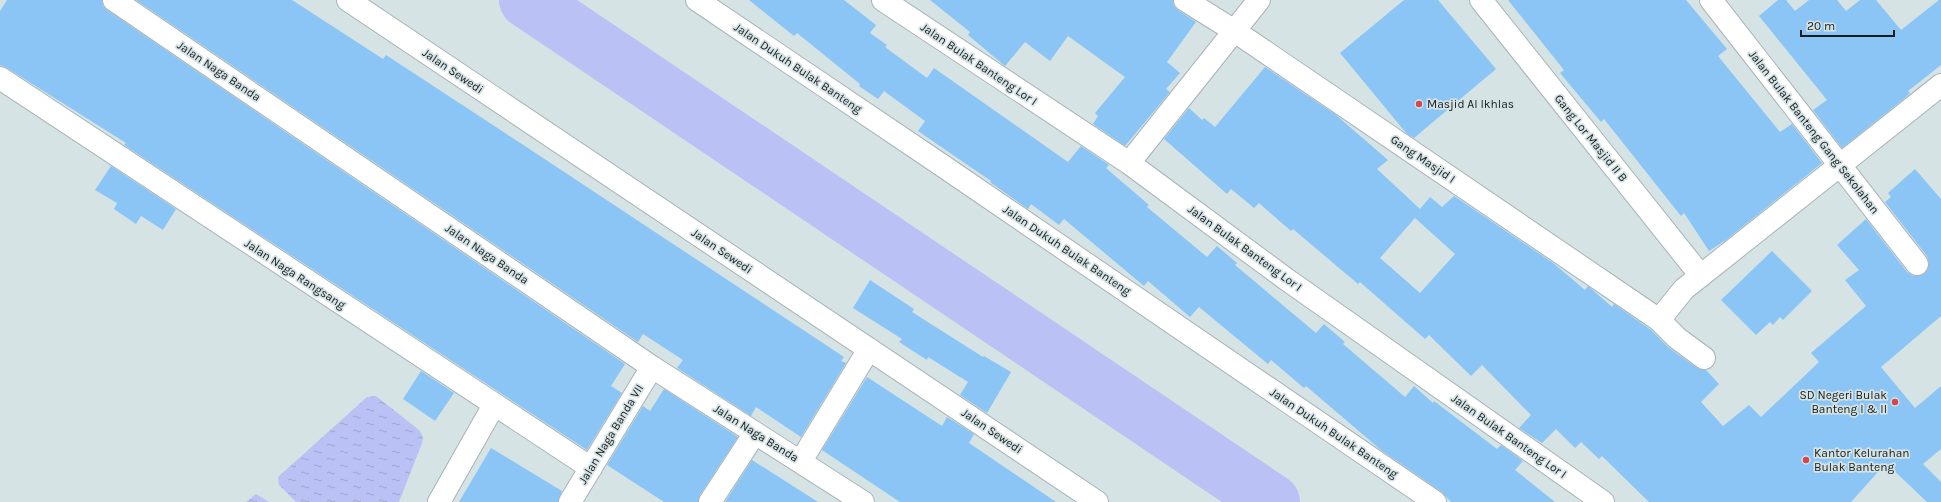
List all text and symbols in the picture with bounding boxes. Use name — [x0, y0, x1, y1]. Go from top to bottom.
scale bar — [1801, 12, 1894, 38]
text: 20 m — [1807, 19, 1835, 33]
street label: Jalan Dukuh Bulak Banteng — [731, 20, 865, 116]
street label: Jalan Bulak Banteng Lor I — [918, 20, 1040, 108]
street label: Jalan Naga Banda — [175, 38, 263, 104]
street label: Jalan Sewedi — [420, 45, 486, 97]
street label: Jalan Bulak Banteng Gang Sekolahan — [1746, 47, 1882, 217]
street label: Gang Lor Masjid II B — [1552, 92, 1630, 184]
place label: Masjid Al Ikhlas — [1427, 97, 1514, 111]
marker: Masjid Al Ikhlas — [1414, 99, 1424, 109]
street label: Gang Masjid I — [1388, 132, 1458, 186]
street label: Jalan Dukuh Bulak Banteng — [1000, 202, 1134, 298]
street label: Jalan Bulak Banteng Lor I — [1185, 202, 1305, 294]
street label: Jalan Naga Banda — [443, 221, 531, 287]
street label: Jalan Sewedi — [689, 225, 755, 277]
street label: Jalan Naga Rangsang — [242, 236, 348, 312]
street label: Jalan Naga Banda VII — [576, 382, 646, 486]
street label: Jalan Dukuh Bulak Banteng — [1267, 385, 1401, 481]
place label: SD Negeri Bulak Banteng I & II — [1799, 388, 1887, 416]
street label: Jalan Bulak Banteng Lor I — [1449, 391, 1569, 481]
marker: SD Negeri Bulak Banteng I & II — [1890, 397, 1900, 407]
street label: Jalan Naga Banda — [711, 401, 801, 465]
street label: Jalan Sewedi — [959, 405, 1025, 457]
place label: Kantor Kelurahan Bulak Banteng — [1814, 446, 1910, 474]
marker: Kantor Kelurahan Bulak Banteng — [1801, 455, 1811, 465]

